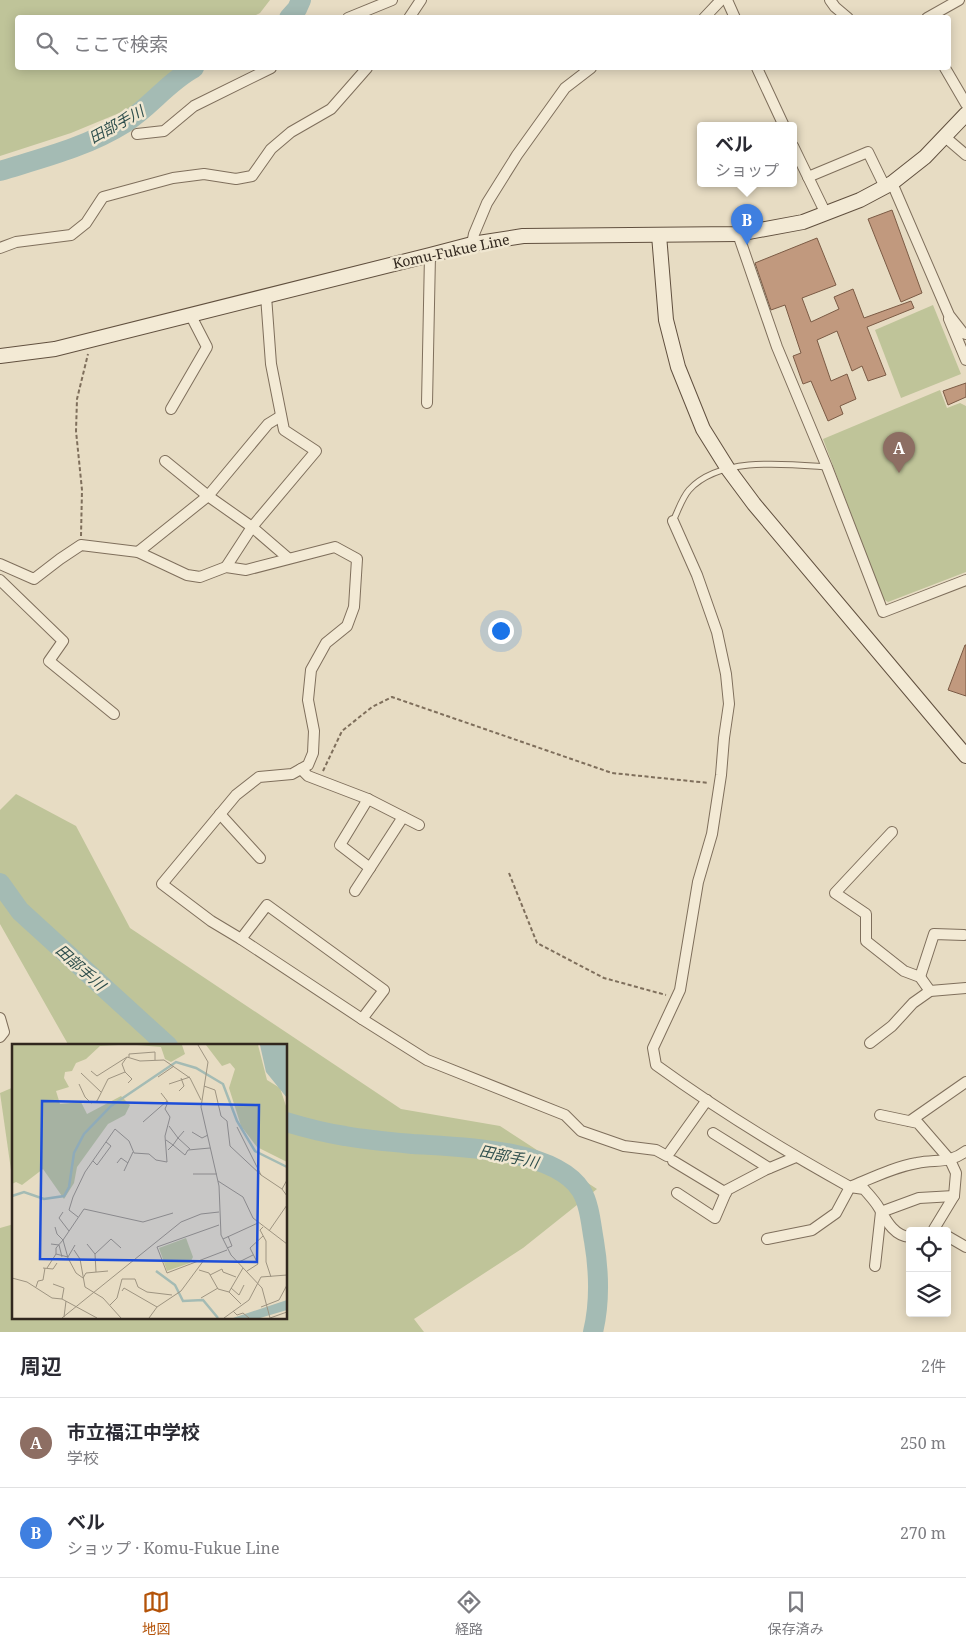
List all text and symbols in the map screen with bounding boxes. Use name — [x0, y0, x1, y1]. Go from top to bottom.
search box — [15, 15, 951, 70]
icon: search — [33, 29, 61, 57]
text: ここで検索 — [73, 31, 168, 57]
water label: 田部手川 — [85, 100, 149, 147]
popup — [697, 122, 797, 187]
text: ベル — [715, 131, 753, 157]
text: ショップ — [715, 159, 779, 181]
pin: B — [731, 204, 763, 245]
street label: Komu-Fukue Line — [391, 229, 511, 273]
pin: A — [883, 432, 915, 473]
your location — [488, 618, 514, 644]
water label: 田部手川 — [52, 939, 111, 996]
inset map — [12, 1044, 288, 1320]
water label: 田部手川 — [478, 1140, 542, 1172]
map controls — [906, 1227, 951, 1317]
button: locate — [906, 1227, 951, 1272]
button: layers — [906, 1272, 951, 1317]
text: 周辺 — [20, 1352, 62, 1380]
text: 2件 — [921, 1355, 946, 1377]
text: 市立福江中学校 — [67, 1419, 200, 1445]
text: A — [30, 1432, 42, 1454]
text: 250 m — [900, 1432, 946, 1454]
text: 学校 — [67, 1447, 99, 1469]
text: ベル — [67, 1509, 105, 1535]
text: B — [31, 1522, 41, 1544]
text: 270 m — [900, 1522, 946, 1544]
text: ショップ · Komu-Fukue Line — [67, 1537, 279, 1559]
tab: 地図 — [142, 1588, 170, 1638]
tab: 経路 — [455, 1588, 483, 1638]
tab: 保存済み — [768, 1588, 824, 1638]

